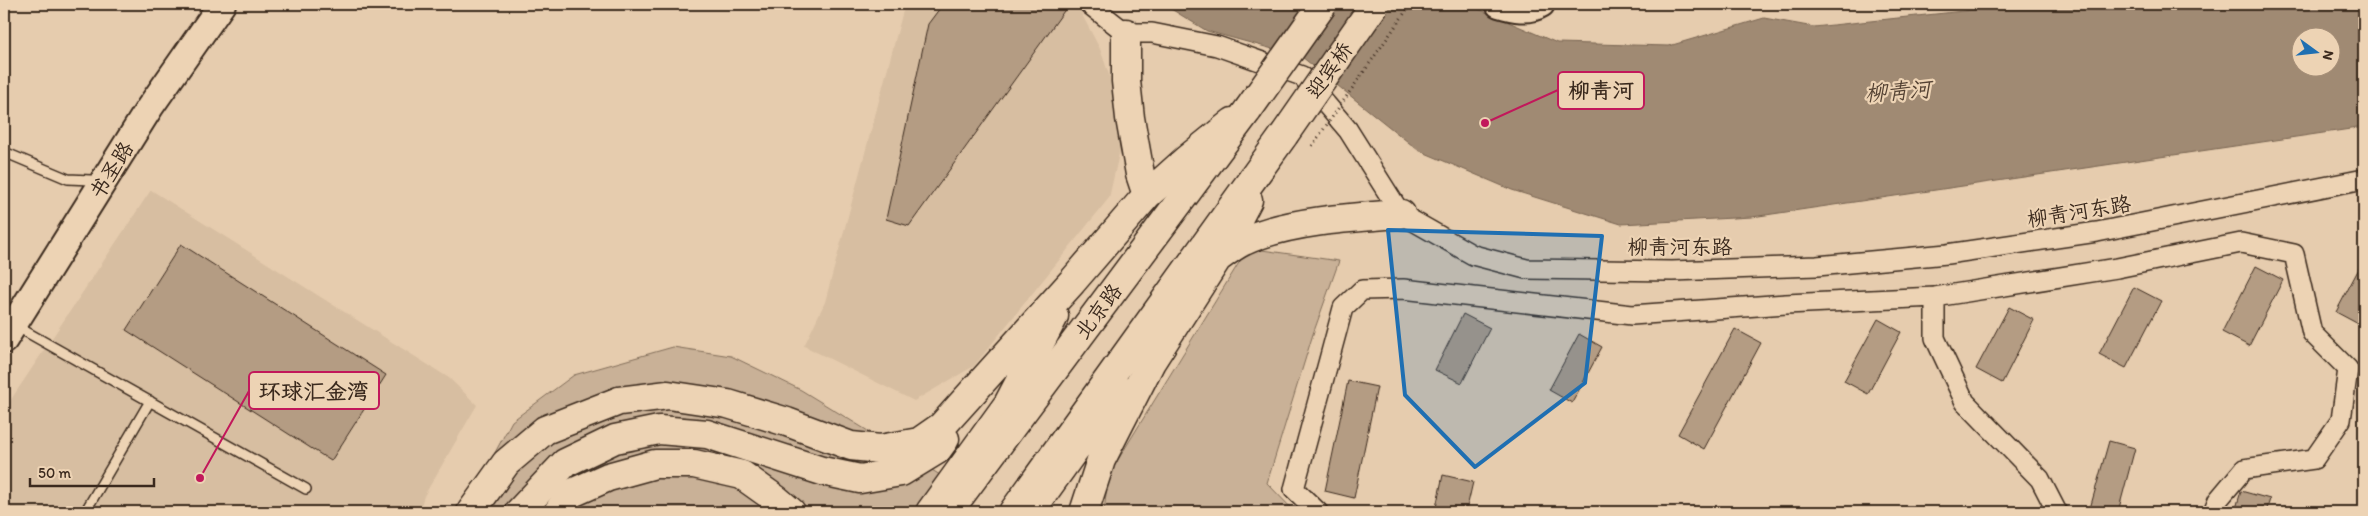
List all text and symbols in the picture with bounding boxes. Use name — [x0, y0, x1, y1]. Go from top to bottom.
north arrow — [2290, 28, 2340, 78]
street label: 迎宾桥 — [1301, 37, 1357, 103]
text: N — [2319, 48, 2338, 62]
callout: 柳青河 — [1558, 72, 1644, 109]
water label: 柳青河 — [1864, 75, 1935, 107]
text: 柳青河 — [1568, 77, 1634, 104]
street label: 书圣路 — [84, 137, 138, 203]
street label: 柳青河东路 — [2025, 190, 2133, 232]
street label: 柳青河东路 — [1628, 234, 1733, 259]
street label: 北京路 — [1069, 278, 1127, 344]
callout: 环球汇金湾 — [249, 372, 379, 409]
text: 环球汇金湾 — [259, 378, 369, 405]
scale bar — [30, 456, 154, 488]
text: 50 m — [38, 464, 71, 482]

